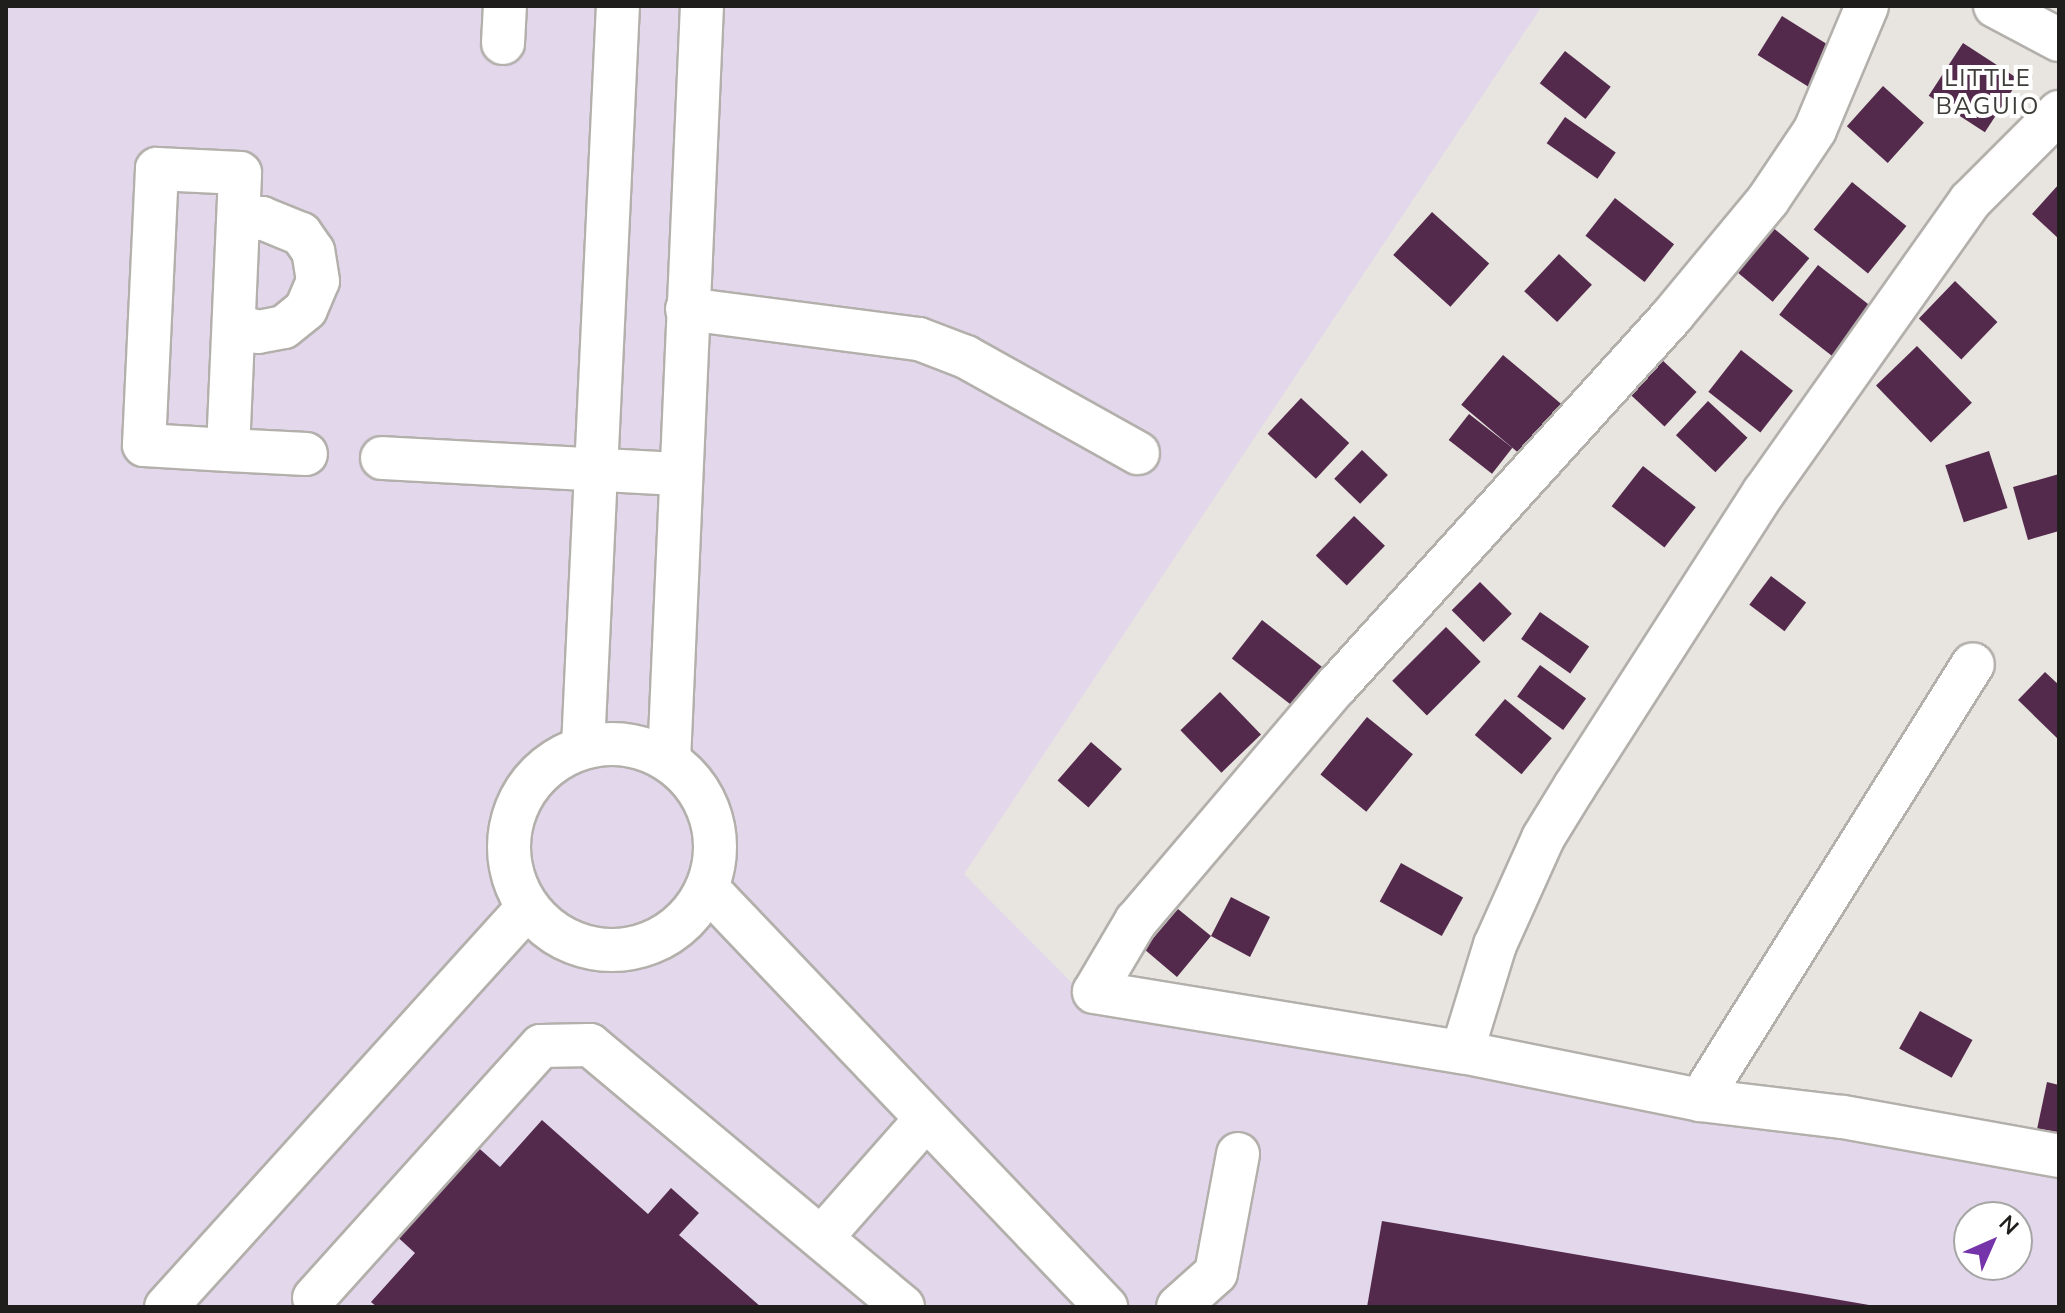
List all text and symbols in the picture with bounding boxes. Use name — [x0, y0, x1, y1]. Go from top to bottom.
district label: LITTLE BAGUIO — [1936, 65, 2040, 121]
north arrow — [1953, 1201, 2033, 1281]
text: N — [1992, 1209, 2025, 1242]

